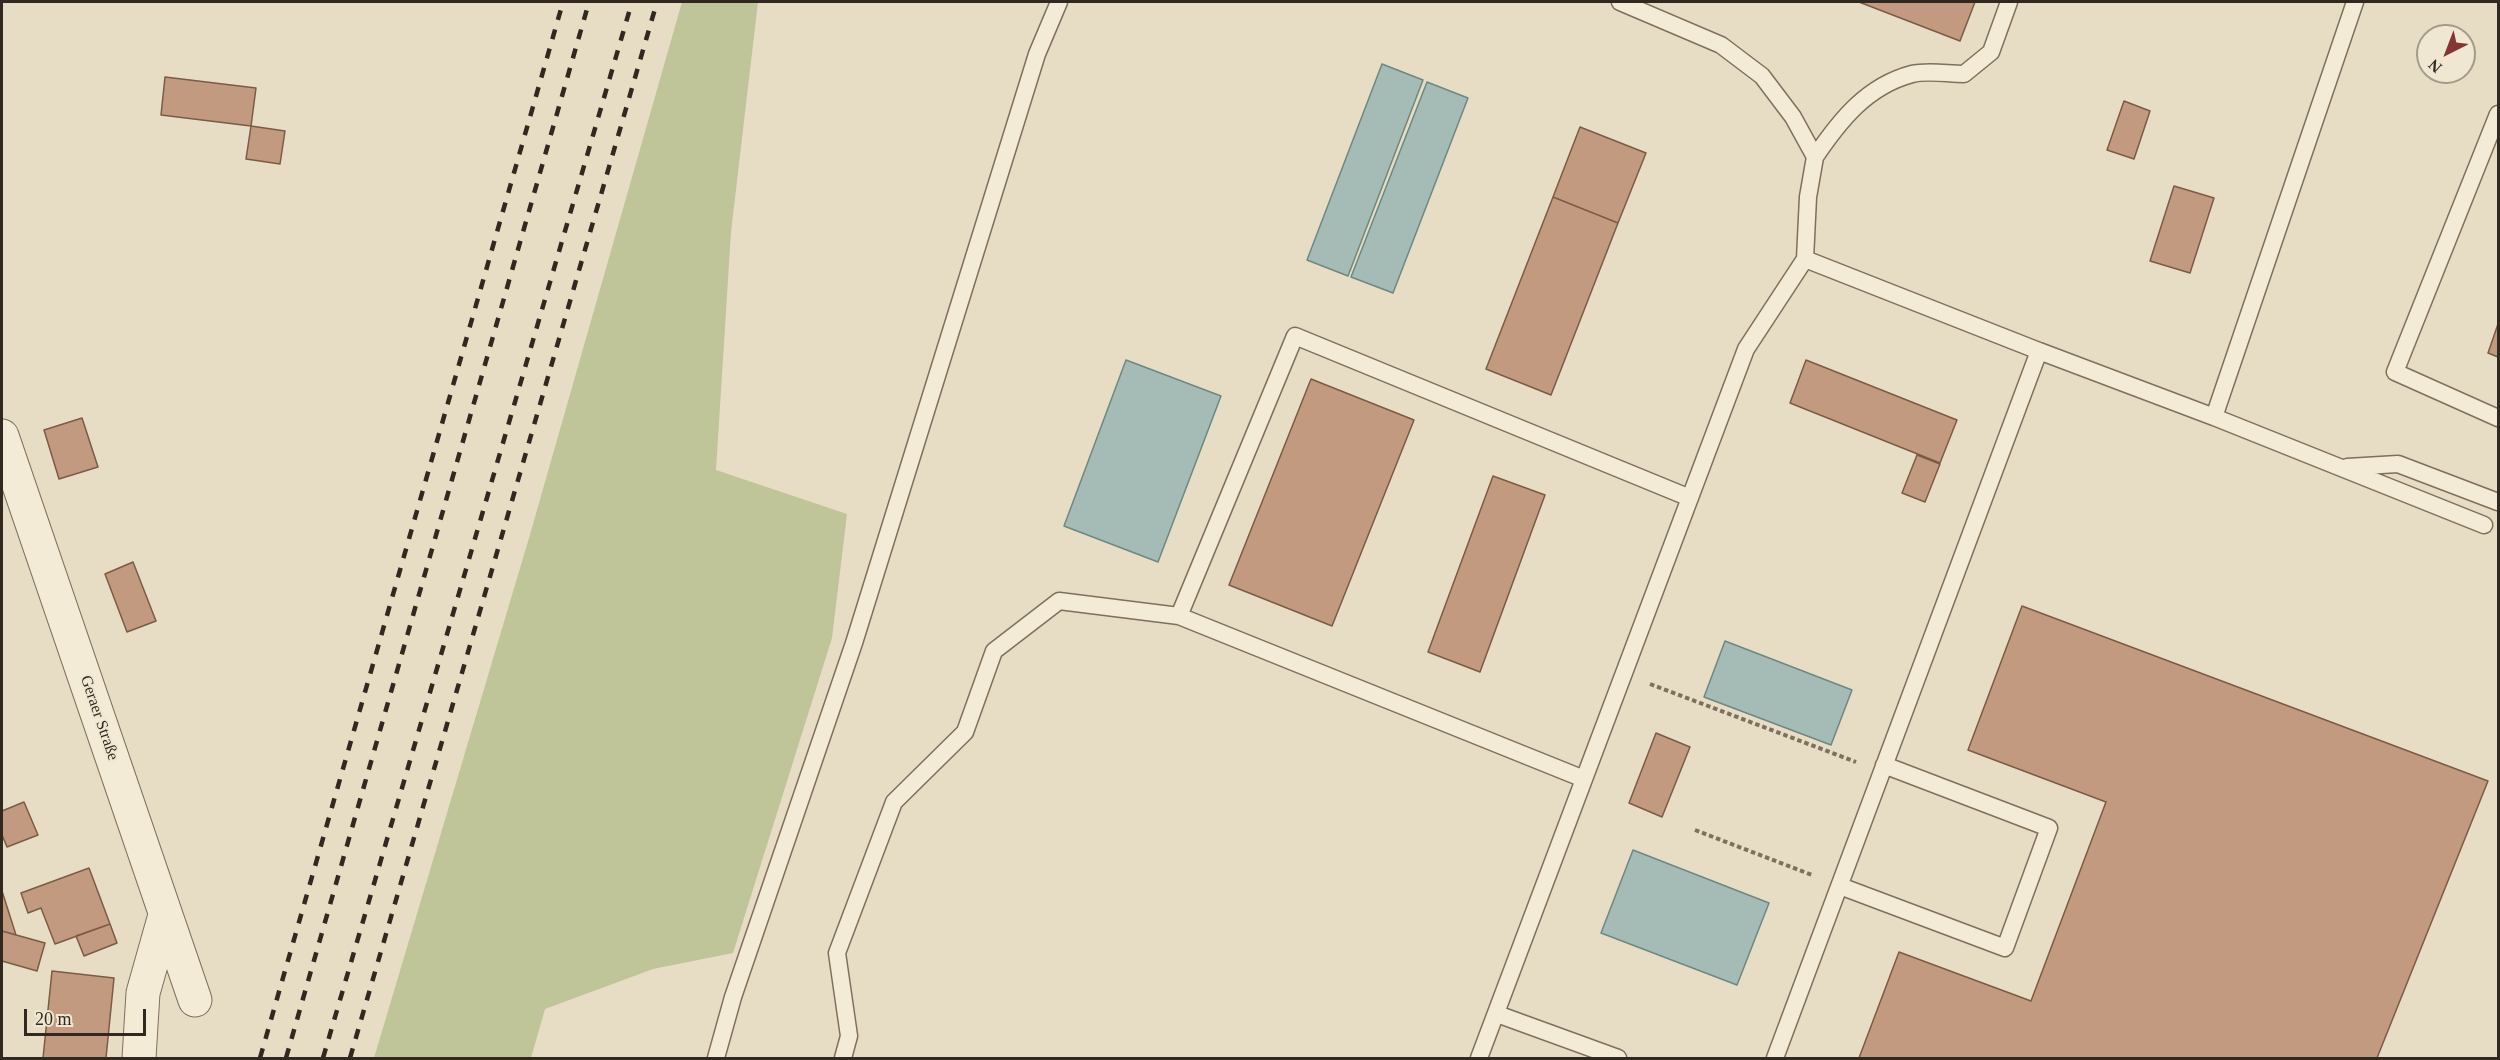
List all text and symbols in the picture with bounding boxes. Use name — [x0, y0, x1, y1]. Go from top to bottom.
north arrow — [2416, 24, 2476, 84]
text: N — [2425, 56, 2445, 76]
street label: Geraer Straße — [76, 673, 122, 763]
scale bar — [27, 997, 148, 1035]
text: 20 m — [35, 1009, 72, 1029]

